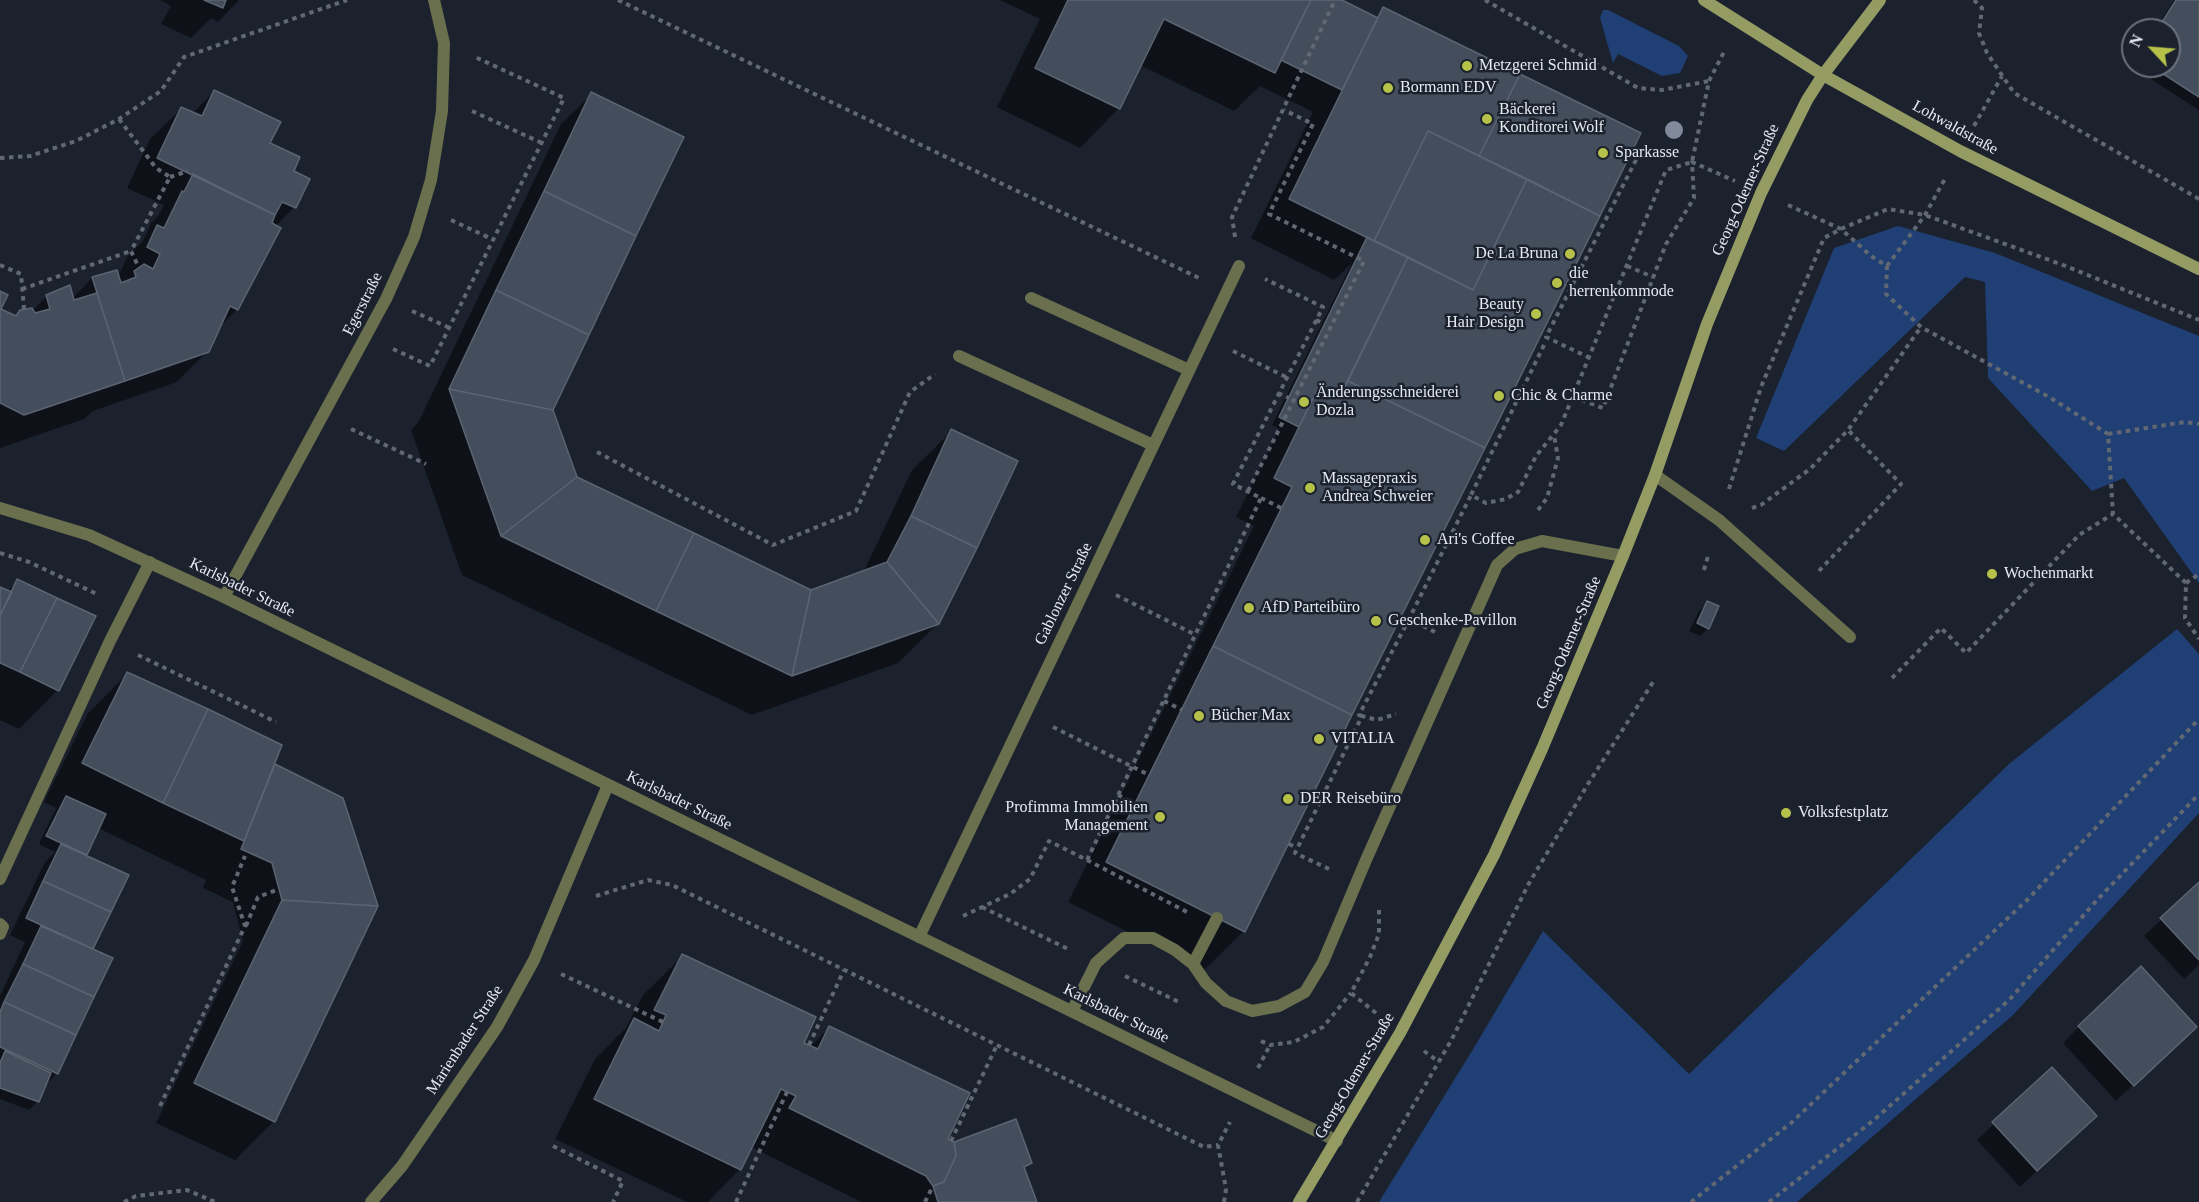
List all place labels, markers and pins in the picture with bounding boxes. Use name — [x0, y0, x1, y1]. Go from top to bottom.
place label: Metzgerei Schmid — [1479, 56, 1597, 76]
marker: Metzgerei Schmid — [1460, 59, 1474, 73]
place label: Bormann EDV — [1400, 78, 1496, 98]
marker: Bormann EDV — [1381, 81, 1395, 95]
place label: Bäckerei Konditorei Wolf — [1499, 100, 1604, 138]
marker: Bäckerei Konditorei Wolf — [1480, 112, 1494, 126]
place label: Sparkasse — [1615, 143, 1679, 163]
marker: Sparkasse — [1596, 146, 1610, 160]
place label: De La Bruna — [1475, 244, 1558, 264]
marker: De La Bruna — [1563, 247, 1577, 261]
place label: die herrenkommode — [1569, 264, 1674, 302]
marker: die herrenkommode — [1550, 276, 1564, 290]
place label: Beauty Hair Design — [1446, 295, 1524, 333]
marker: Beauty Hair Design — [1529, 307, 1543, 321]
place label: Änderungsschneiderei Dozla — [1316, 383, 1459, 421]
place label: Chic & Charme — [1511, 386, 1612, 406]
marker: Chic & Charme — [1492, 389, 1506, 403]
marker: Änderungsschneiderei Dozla — [1297, 395, 1311, 409]
place label: Massagepraxis Andrea Schweier — [1322, 469, 1433, 507]
marker: Massagepraxis Andrea Schweier — [1303, 481, 1317, 495]
place label: Ari's Coffee — [1437, 530, 1515, 550]
marker: Ari's Coffee — [1418, 533, 1432, 547]
place label: Wochenmarkt — [2004, 564, 2093, 584]
marker: Wochenmarkt — [1985, 567, 1999, 581]
place label: AfD Parteibüro — [1261, 598, 1360, 618]
marker: AfD Parteibüro — [1242, 601, 1256, 615]
place label: Geschenke-Pavillon — [1388, 611, 1517, 631]
marker: Geschenke-Pavillon — [1369, 614, 1383, 628]
place label: Bücher Max — [1211, 706, 1291, 726]
marker: Bücher Max — [1192, 709, 1206, 723]
place label: VITALIA — [1331, 729, 1395, 749]
marker: VITALIA — [1312, 732, 1326, 746]
place label: DER Reisebüro — [1300, 789, 1401, 809]
marker: DER Reisebüro — [1281, 792, 1295, 806]
place label: Profimma Immobilien Management — [1005, 798, 1148, 836]
place label: Volksfestplatz — [1798, 803, 1888, 823]
marker: Volksfestplatz — [1779, 806, 1793, 820]
marker: Profimma Immobilien Management — [1153, 810, 1167, 824]

